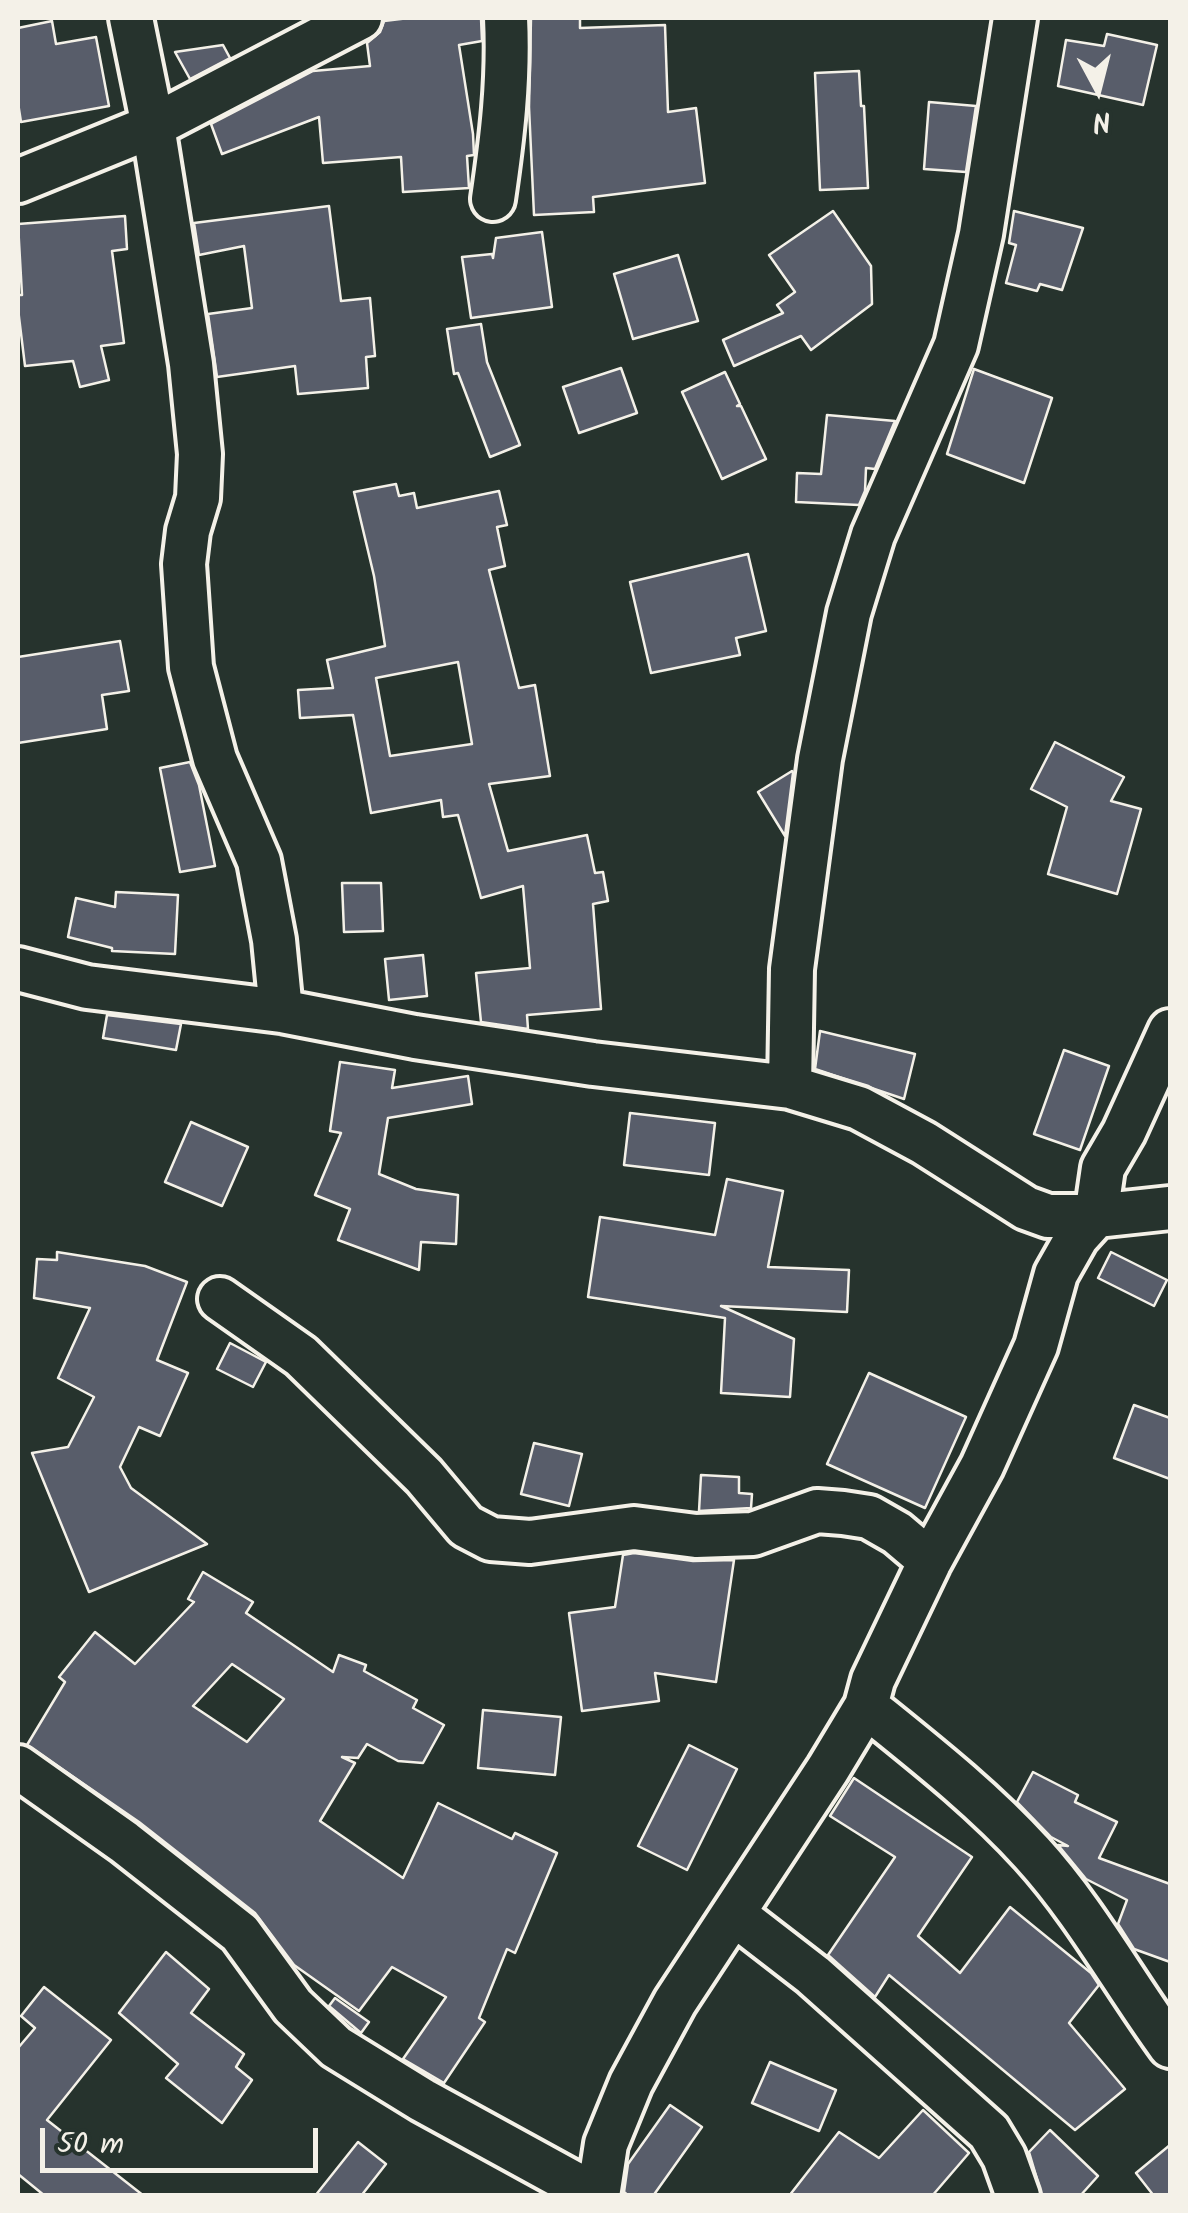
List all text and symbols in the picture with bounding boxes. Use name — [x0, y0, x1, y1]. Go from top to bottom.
north arrow — [1048, 40, 1148, 140]
text: N — [1090, 97, 1113, 144]
scale bar — [45, 2108, 322, 2170]
text: 50 m — [57, 2121, 124, 2169]

